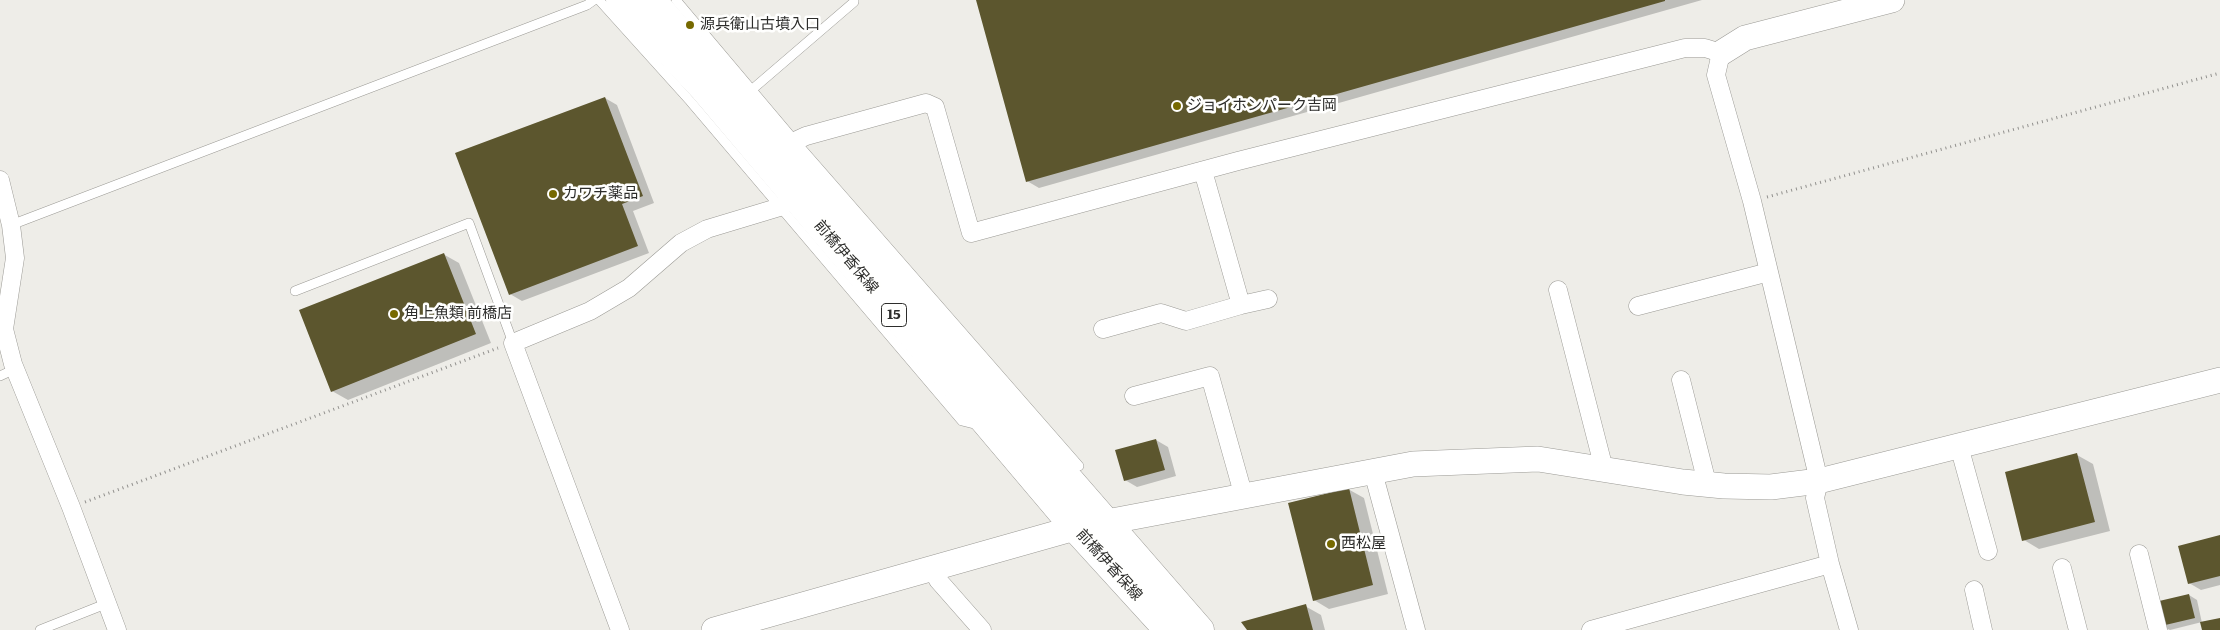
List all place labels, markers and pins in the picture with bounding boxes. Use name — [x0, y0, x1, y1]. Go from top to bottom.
place label: 源兵衛山古墳入口 — [700, 16, 820, 34]
marker: 源兵衛山古墳入口 — [684, 19, 696, 31]
place label: ジョイホンパーク吉岡 — [1187, 97, 1337, 115]
marker: ジョイホンパーク吉岡 — [1171, 100, 1183, 112]
place label: カワチ薬品 — [563, 185, 638, 203]
marker: カワチ薬品 — [547, 188, 559, 200]
place label: 角上魚類 前橋店 — [404, 305, 512, 323]
marker: 角上魚類 前橋店 — [388, 308, 400, 320]
place label: 西松屋 — [1341, 535, 1386, 553]
marker: 西松屋 — [1325, 538, 1337, 550]

